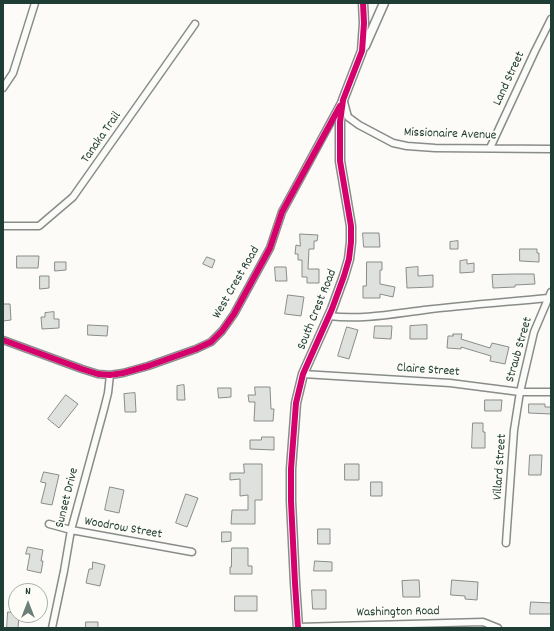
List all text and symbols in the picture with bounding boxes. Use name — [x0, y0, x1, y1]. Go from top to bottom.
street label: Land Street — [491, 49, 529, 109]
street label: Tanaka Trail — [79, 109, 125, 167]
street label: Missionaire Avenue — [403, 126, 497, 144]
street label: West Crest Road — [210, 244, 264, 322]
street label: South Crest Road — [295, 268, 341, 352]
street label: Straub Street — [503, 316, 537, 384]
street label: Claire Street — [396, 361, 460, 381]
street label: Villard Street — [491, 433, 511, 501]
street label: Sunset Drive — [53, 466, 83, 530]
street label: Woodrow Street — [83, 514, 163, 544]
north arrow — [8, 583, 48, 623]
text: N — [25, 584, 31, 600]
street label: Washington Road — [356, 604, 440, 622]

